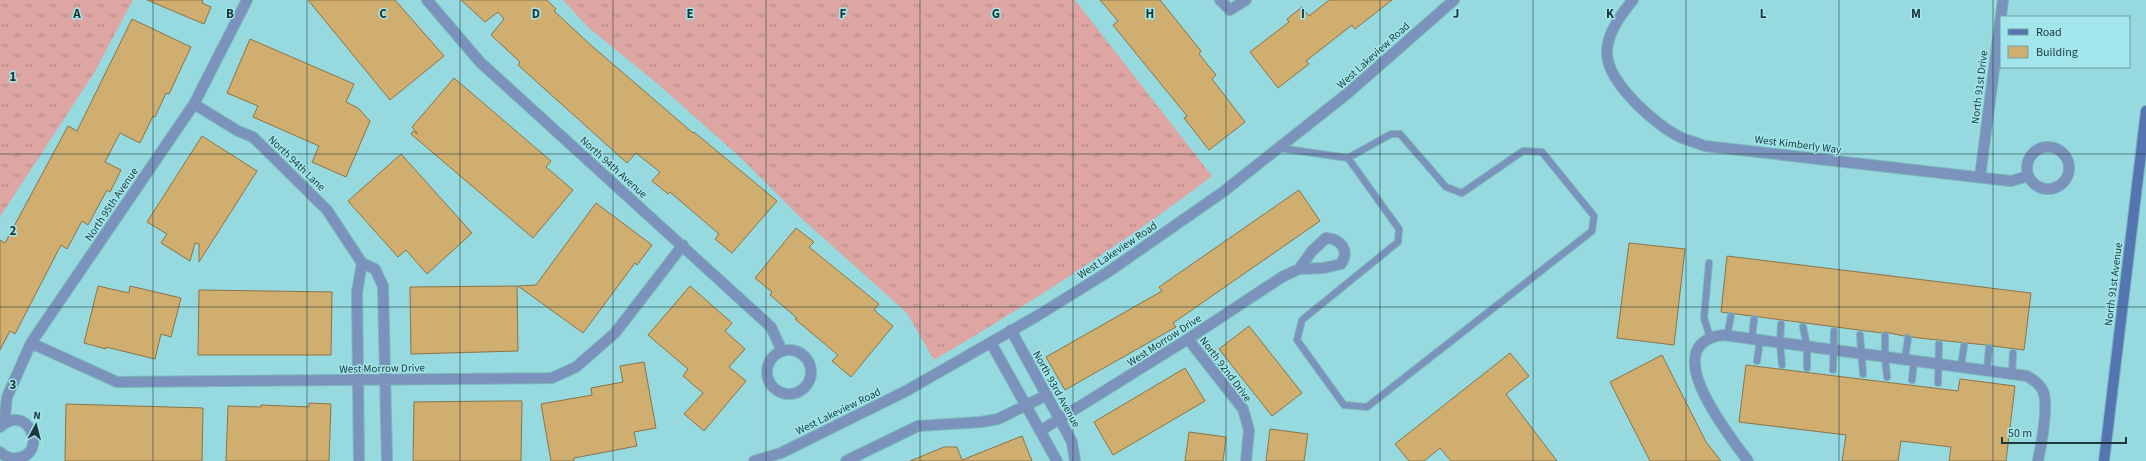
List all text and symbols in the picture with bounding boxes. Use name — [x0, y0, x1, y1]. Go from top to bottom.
text: A — [72, 5, 81, 23]
text: B — [226, 5, 234, 23]
text: C — [379, 5, 387, 23]
text: D — [532, 5, 540, 23]
text: E — [686, 5, 694, 23]
text: F — [840, 5, 847, 23]
text: G — [992, 5, 1000, 23]
text: H — [1146, 5, 1154, 23]
text: I — [1301, 5, 1305, 23]
text: J — [1453, 5, 1459, 23]
text: K — [1606, 5, 1615, 23]
text: L — [1760, 5, 1767, 23]
text: M — [1911, 5, 1921, 23]
legend — [2000, 16, 2130, 68]
street label: West Lakeview Road — [1334, 19, 1413, 92]
text: Road — [2036, 24, 2062, 41]
text: Building — [2036, 44, 2078, 61]
street label: North 91st Drive — [1968, 49, 1992, 125]
text: 1 — [10, 68, 17, 86]
street label: North 94th Lane — [265, 132, 329, 195]
street label: West Kimberly Way — [1754, 132, 1842, 157]
street label: North 94th Avenue — [577, 133, 651, 202]
street label: North 95th Avenue — [81, 164, 142, 244]
street label: West Lakeview Road — [1074, 218, 1160, 283]
text: 2 — [10, 222, 17, 240]
street label: North 91st Avenue — [2101, 241, 2126, 327]
street label: West Morrow Drive — [1124, 310, 1205, 370]
street label: North 92nd Drive — [1196, 334, 1255, 405]
street label: North 93rd Avenue — [1029, 348, 1084, 431]
street label: West Morrow Drive — [339, 360, 426, 377]
text: 3 — [10, 376, 17, 394]
street label: West Lakeview Road — [793, 384, 883, 439]
north arrow — [16, 405, 56, 445]
text: N — [33, 408, 42, 423]
scale bar — [2002, 419, 2126, 445]
text: 50 m — [2008, 425, 2032, 442]

